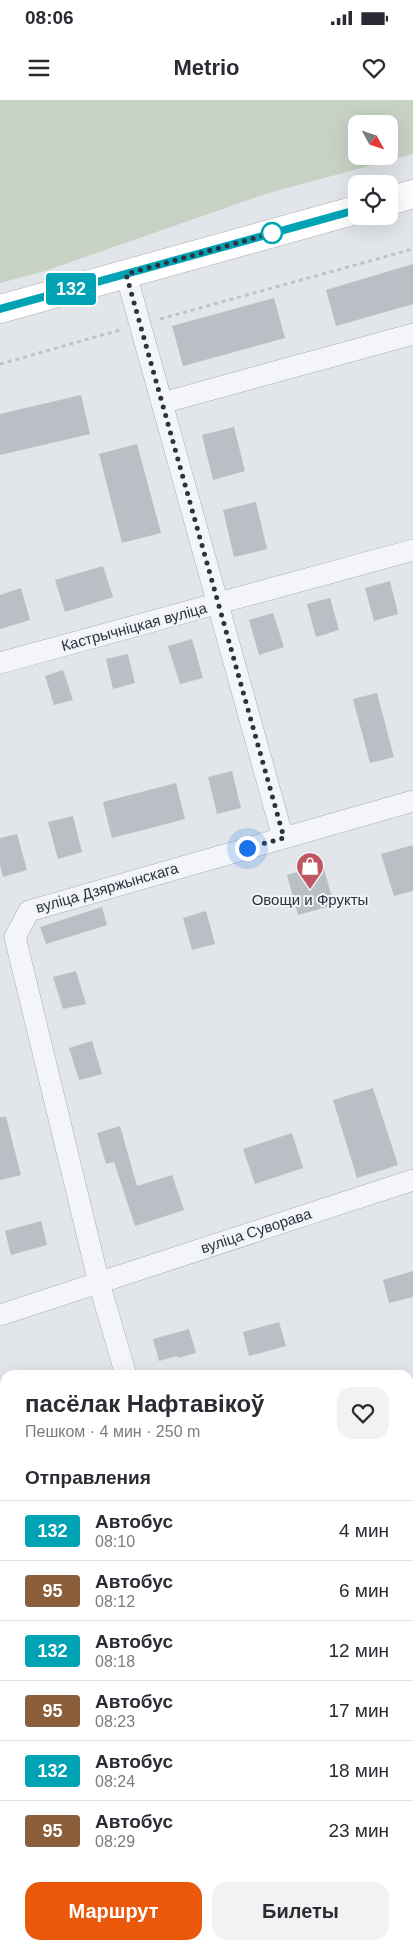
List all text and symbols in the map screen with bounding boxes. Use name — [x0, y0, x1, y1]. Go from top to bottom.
text: 08:06 — [25, 7, 74, 28]
icon: menu — [25, 54, 53, 82]
icon: heart — [360, 54, 388, 82]
text: Metrio — [174, 55, 240, 80]
north arrow — [348, 115, 398, 165]
map controls — [348, 115, 398, 225]
button: locate — [348, 175, 398, 225]
unlabelled marker — [261, 222, 283, 244]
line badge: 132 — [42, 273, 100, 305]
text: 132 — [56, 279, 86, 299]
street label: Кастрычніцкая вуліца — [59, 599, 209, 654]
your location — [235, 836, 260, 861]
shop icon: Овощи и Фрукты — [295, 851, 325, 890]
street label: вуліца Дзяржынскага — [34, 859, 181, 916]
place label: Овощи и Фрукты — [252, 891, 368, 908]
street label: вуліца Суворава — [198, 1204, 314, 1256]
button: heart — [337, 1387, 389, 1439]
text: пасёлак Нафтавікоў — [25, 1390, 264, 1417]
text: Пешком · 4 мин · 250 m — [25, 1423, 200, 1440]
text: Отправления — [25, 1467, 151, 1488]
text: Автобус — [95, 1511, 173, 1532]
text: 4 мин — [339, 1520, 389, 1541]
text: 132 — [37, 1521, 68, 1541]
text: 08:10 — [95, 1533, 135, 1550]
text: Автобус — [95, 1571, 173, 1592]
text: 6 мин — [339, 1580, 389, 1601]
text: 95 — [42, 1581, 63, 1601]
text: 08:12 — [95, 1593, 135, 1610]
text: Автобус — [95, 1631, 173, 1652]
text: 12 мин — [328, 1640, 389, 1661]
text: 132 — [37, 1641, 68, 1661]
text: 08:18 — [95, 1653, 135, 1670]
text: Автобус — [95, 1691, 173, 1712]
text: 17 мин — [328, 1700, 389, 1721]
text: 95 — [42, 1701, 63, 1721]
text: 08:23 — [95, 1713, 135, 1730]
text: Автобус — [95, 1751, 173, 1772]
text: 18 мин — [328, 1760, 389, 1781]
text: 132 — [37, 1761, 68, 1781]
text: 08:24 — [95, 1773, 135, 1790]
text: Автобус — [95, 1811, 173, 1832]
text: 23 мин — [328, 1820, 389, 1841]
text: 95 — [42, 1821, 63, 1841]
text: 08:29 — [95, 1833, 135, 1850]
button: Маршрут — [25, 1882, 202, 1940]
button: Билеты — [212, 1882, 389, 1940]

